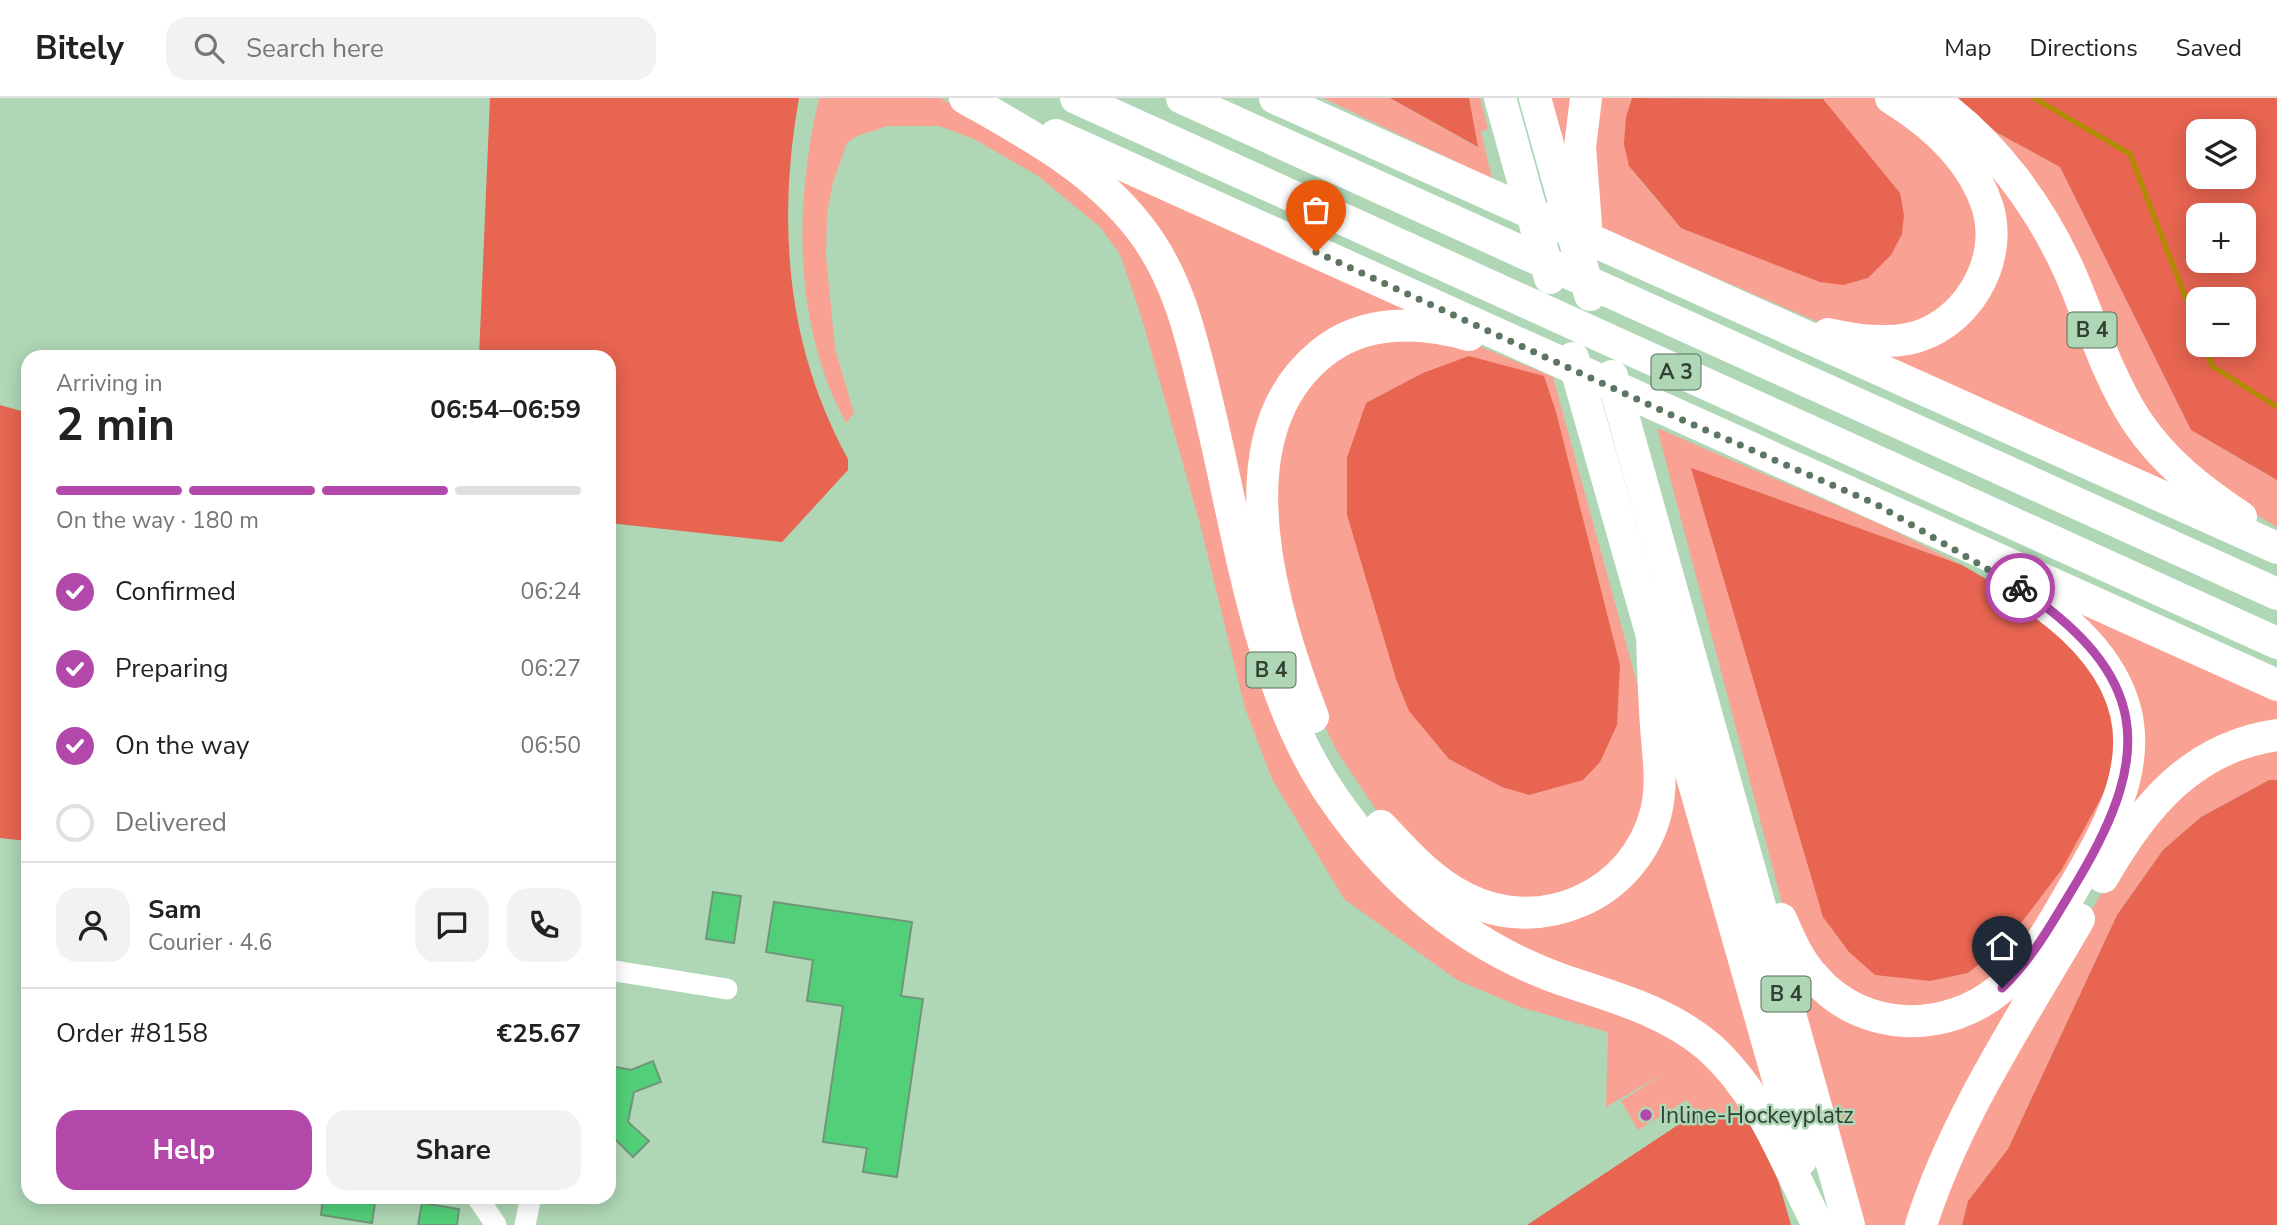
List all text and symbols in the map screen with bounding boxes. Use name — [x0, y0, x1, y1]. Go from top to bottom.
search box — [166, 17, 656, 80]
text: Bitely — [35, 26, 124, 71]
icon: search — [190, 29, 228, 67]
text: Search here — [246, 31, 384, 66]
text: Map — [1944, 32, 1991, 64]
text: Directions — [2029, 32, 2138, 64]
text: Saved — [2176, 32, 2242, 64]
map controls — [2186, 119, 2256, 357]
button: layers — [2186, 119, 2256, 189]
pin — [1286, 180, 1346, 252]
icon: bag — [1297, 191, 1335, 229]
button: + — [2186, 203, 2256, 273]
button: − — [2186, 287, 2256, 357]
road number: B 4 — [2068, 313, 2116, 348]
road number: A 3 — [1652, 354, 1700, 390]
text: Arriving in — [56, 368, 163, 399]
text: 06:54–06:59 — [430, 392, 581, 427]
text: 2 min — [56, 393, 175, 456]
text: On the way · 180 m — [56, 505, 259, 536]
courier — [1985, 553, 2055, 623]
icon: bike — [2001, 569, 2039, 607]
icon: check — [56, 573, 94, 611]
text: Confirmed — [115, 574, 236, 609]
text: 06:24 — [521, 576, 581, 607]
icon: check — [56, 650, 94, 688]
text: Preparing — [115, 651, 228, 686]
road number: B 4 — [1246, 652, 1296, 688]
text: 06:27 — [521, 653, 581, 684]
icon: check — [56, 727, 94, 765]
text: On the way — [115, 728, 249, 763]
text: 06:50 — [521, 730, 581, 761]
text: Delivered — [115, 805, 227, 840]
button: person — [56, 888, 130, 962]
button: chat — [415, 888, 489, 962]
button: phone — [507, 888, 581, 962]
text: Sam — [148, 892, 201, 927]
pin — [1972, 916, 2032, 988]
text: Courier · 4.6 — [148, 927, 272, 958]
icon: home — [1983, 927, 2021, 965]
road number: B 4 — [1762, 976, 1810, 1012]
text: Order #8158 — [56, 1016, 208, 1051]
text: €25.67 — [497, 1016, 581, 1051]
place label: Inline-Hockeyplatz — [1660, 1100, 1854, 1131]
marker: Inline-Hockeyplatz — [1638, 1107, 1654, 1123]
button: Help — [56, 1110, 312, 1190]
button: Share — [326, 1110, 581, 1190]

